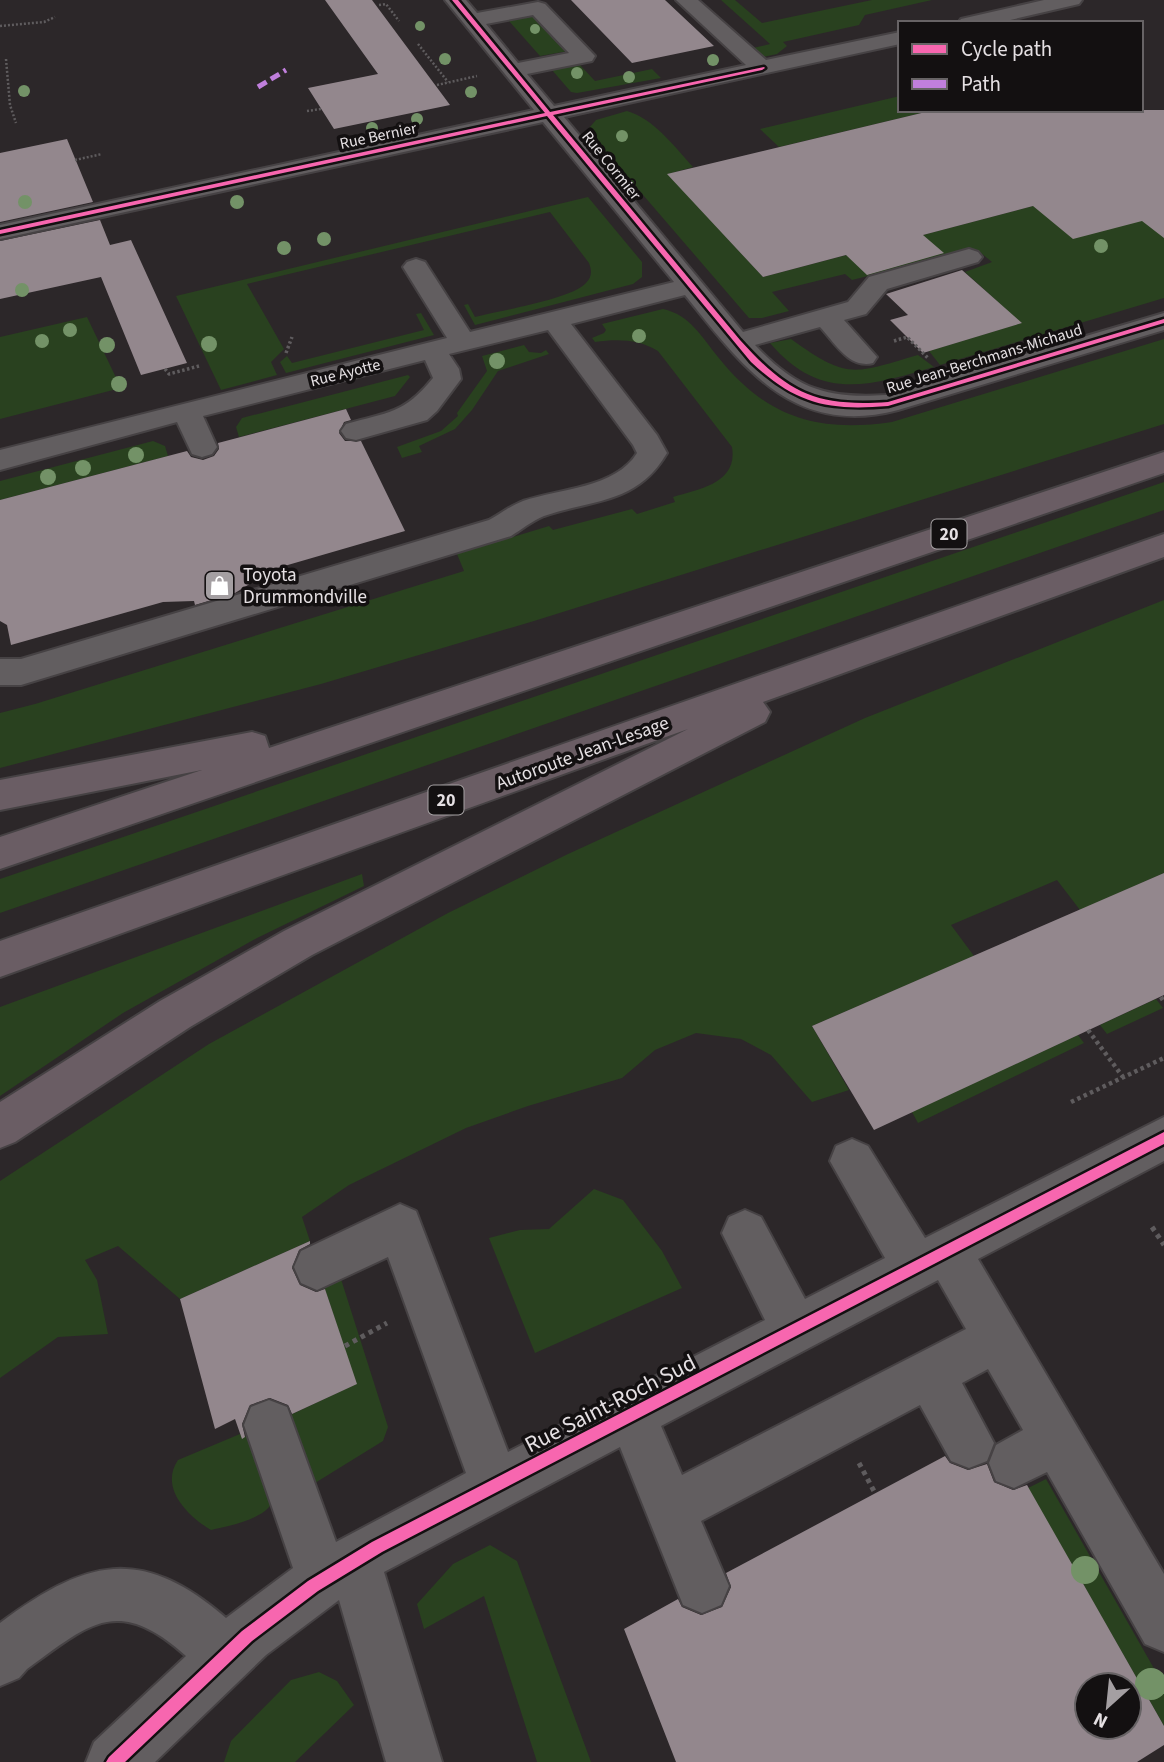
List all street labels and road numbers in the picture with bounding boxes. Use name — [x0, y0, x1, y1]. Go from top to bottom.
street label: Rue Bernier — [338, 117, 419, 155]
street label: Rue Cormier — [577, 126, 646, 205]
street label: Rue Jean-Berchmans-Michaud — [884, 319, 1085, 399]
street label: Rue Ayotte — [308, 354, 383, 392]
road number: 20 — [932, 520, 967, 548]
street label: Autoroute Jean-Lesage — [492, 710, 673, 797]
road number: 20 — [428, 786, 464, 814]
street label: Rue Saint-Roch Sud — [519, 1346, 702, 1461]

